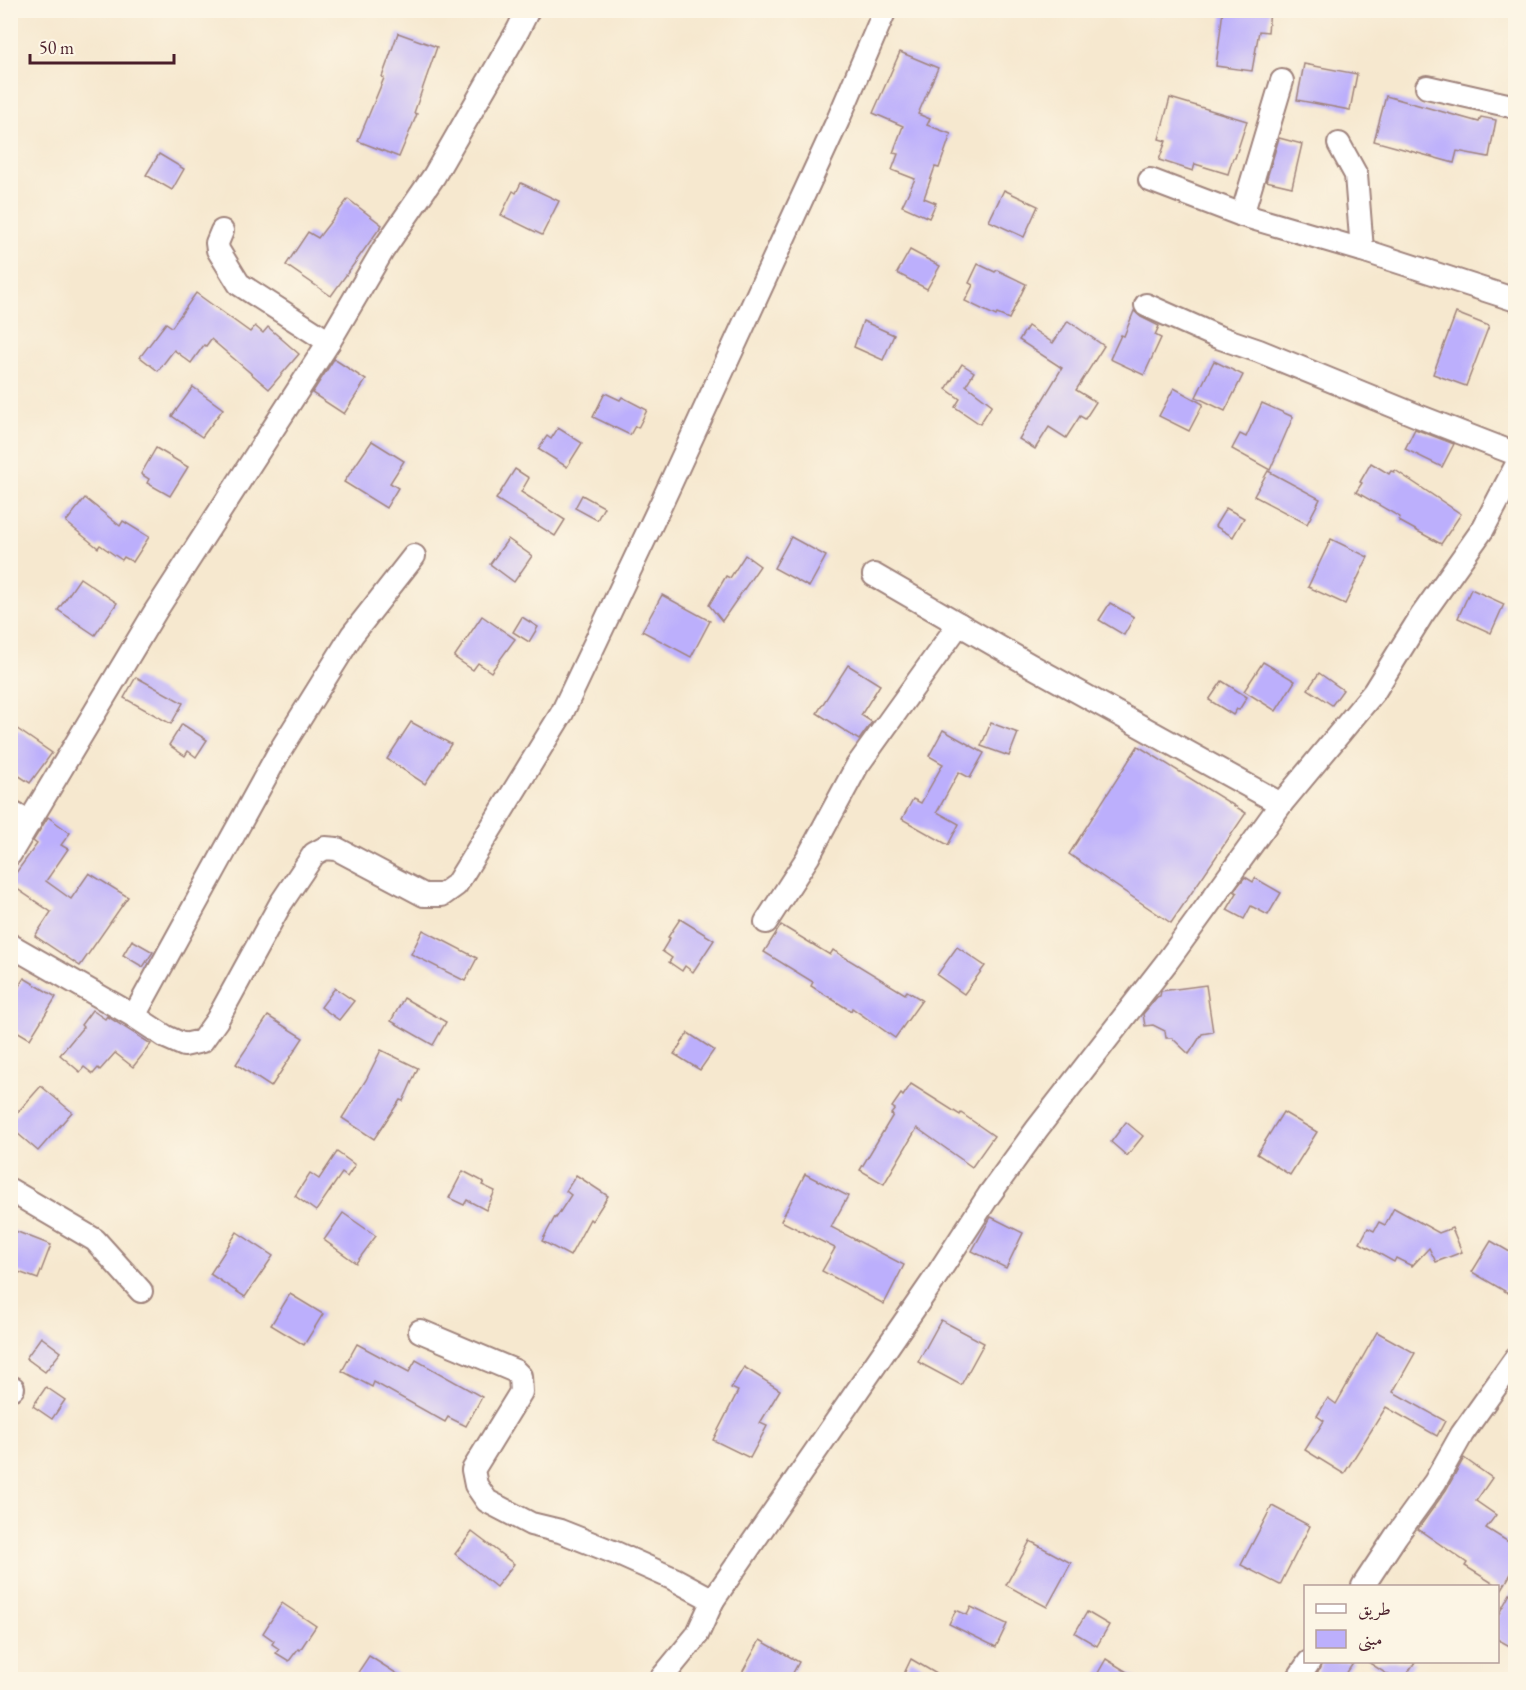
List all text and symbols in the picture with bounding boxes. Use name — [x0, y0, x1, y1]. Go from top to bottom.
scale bar — [30, 27, 174, 65]
text: 50 m — [39, 36, 74, 59]
legend — [1304, 1585, 1499, 1663]
text: طريق — [1358, 1597, 1391, 1621]
text: مبنى — [1358, 1627, 1383, 1652]

